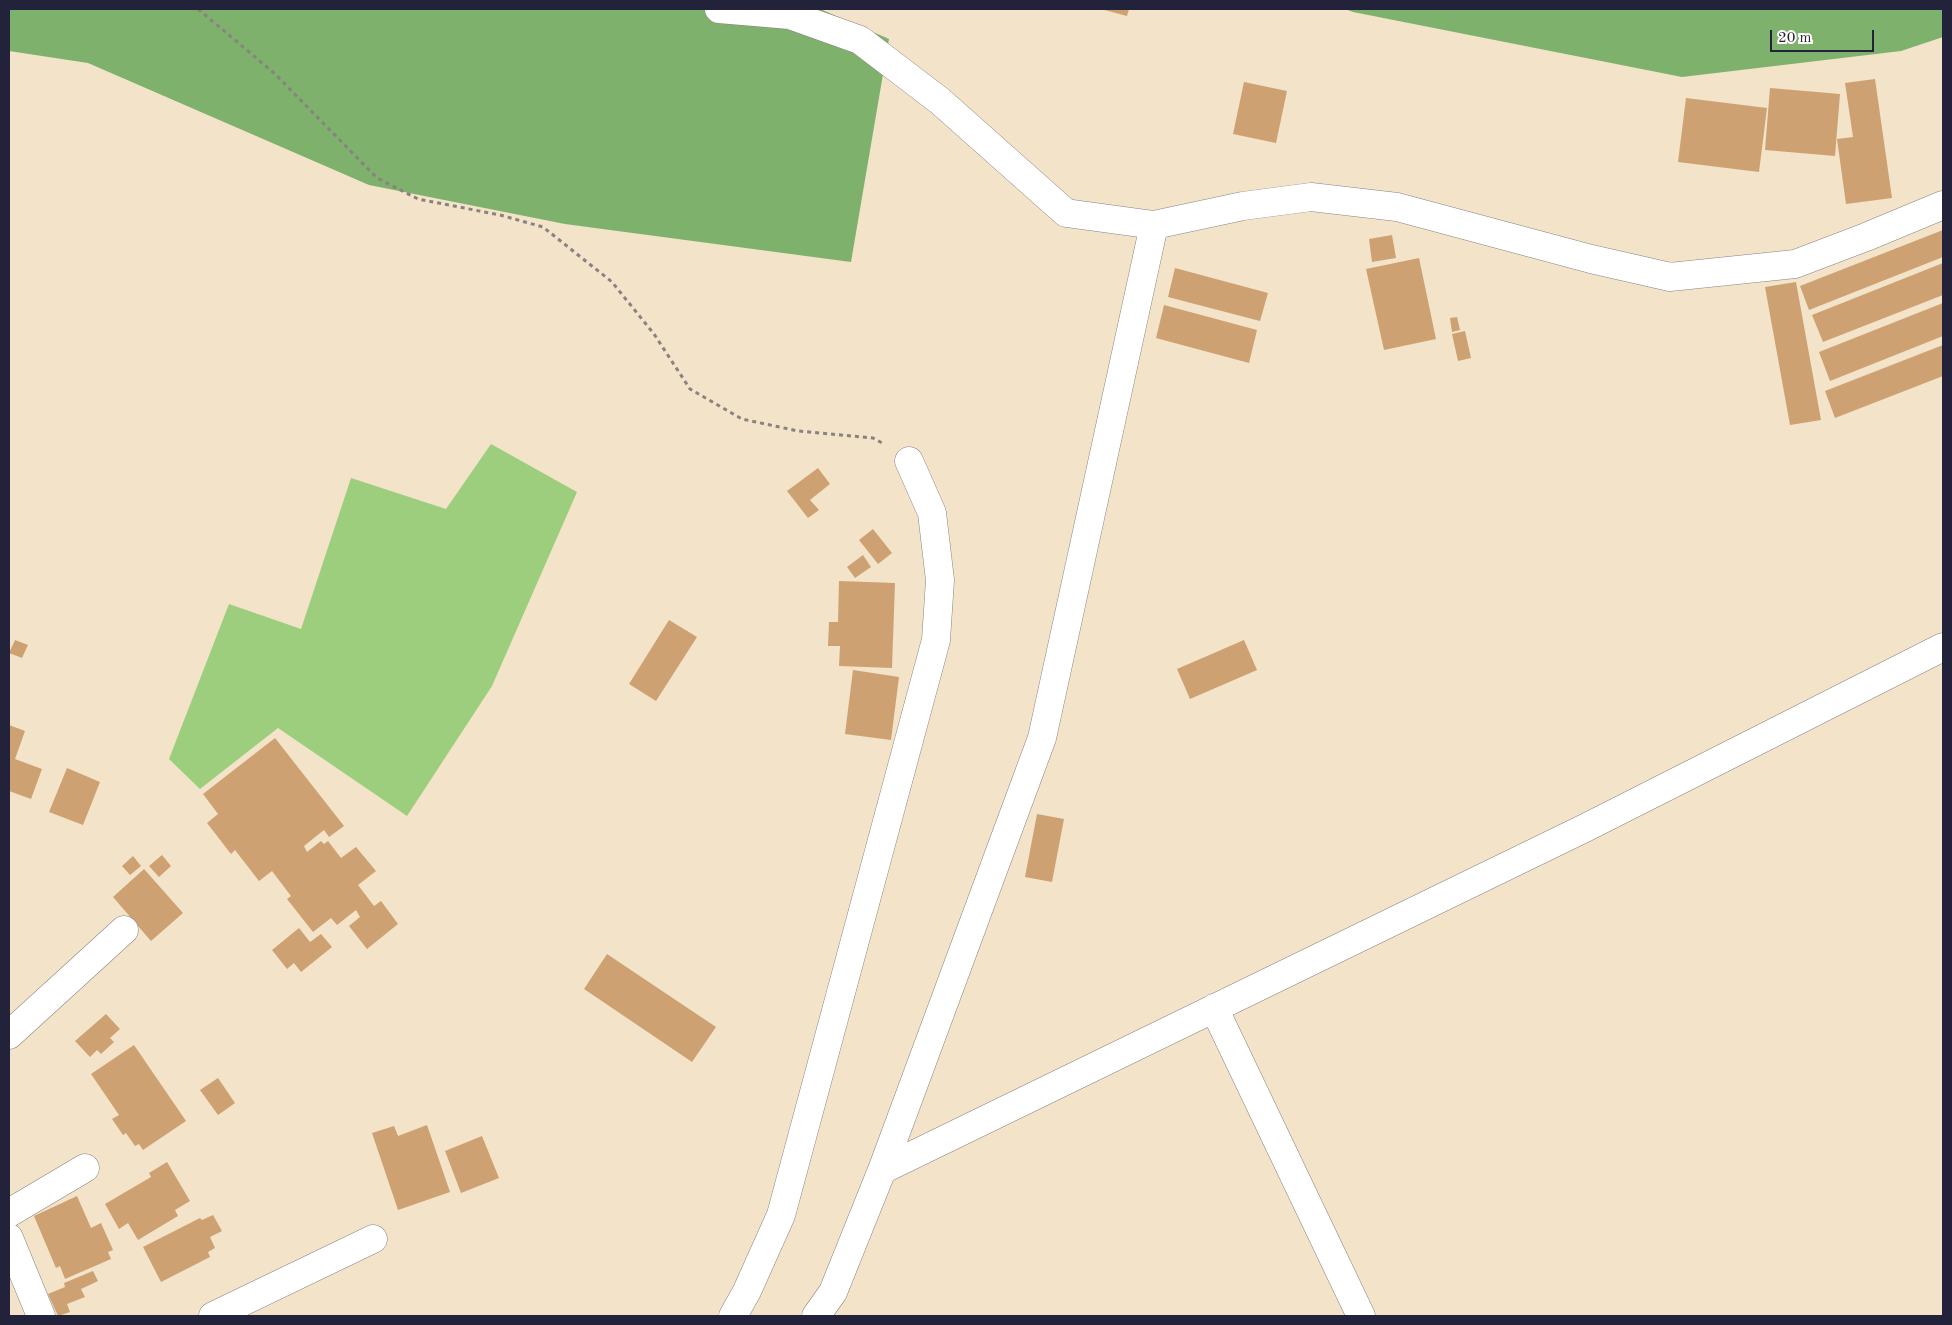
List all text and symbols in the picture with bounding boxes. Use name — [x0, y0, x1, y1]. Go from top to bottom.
scale bar — [1772, 20, 1876, 52]
text: 20 m — [1778, 31, 1812, 46]

